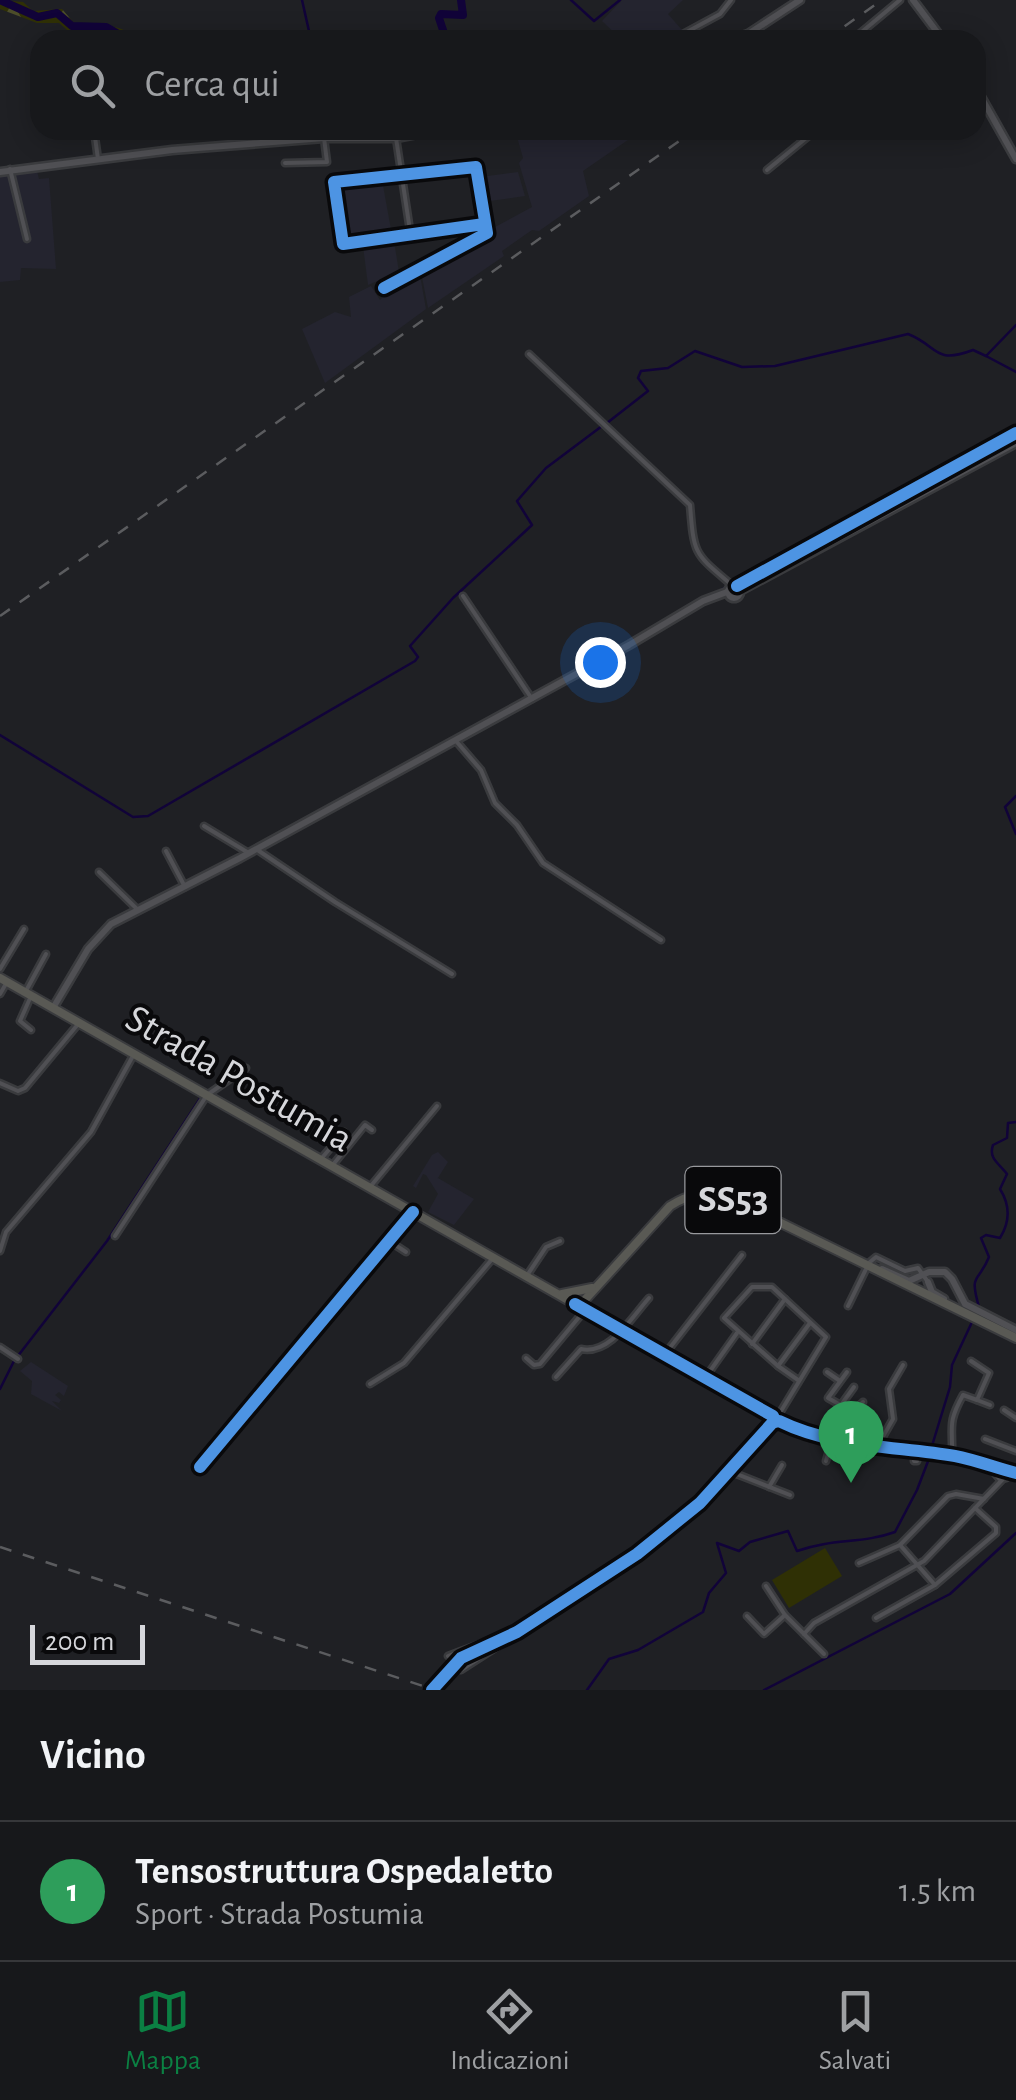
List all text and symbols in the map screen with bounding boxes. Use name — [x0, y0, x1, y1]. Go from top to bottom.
search box — [30, 30, 986, 140]
icon: search — [65, 58, 120, 113]
text: Cerca qui — [145, 66, 280, 104]
your location — [575, 637, 626, 688]
street label: Strada Postumia — [119, 998, 359, 1160]
road number: SS53 — [686, 1167, 780, 1233]
pin: 1 — [818, 1400, 884, 1483]
scale bar — [30, 1620, 145, 1664]
text: 200 m — [45, 1628, 114, 1656]
text: Vicino — [40, 1734, 146, 1776]
text: Tensostruttura Ospedaletto — [135, 1853, 553, 1891]
text: 1 — [67, 1875, 78, 1907]
text: 1.5 km — [899, 1875, 976, 1907]
text: Sport · Strada Postumia — [135, 1898, 424, 1930]
tab: Mappa — [125, 1984, 201, 2078]
tab: Indicazioni — [450, 1984, 570, 2078]
tab: Salvati — [819, 1984, 891, 2078]

